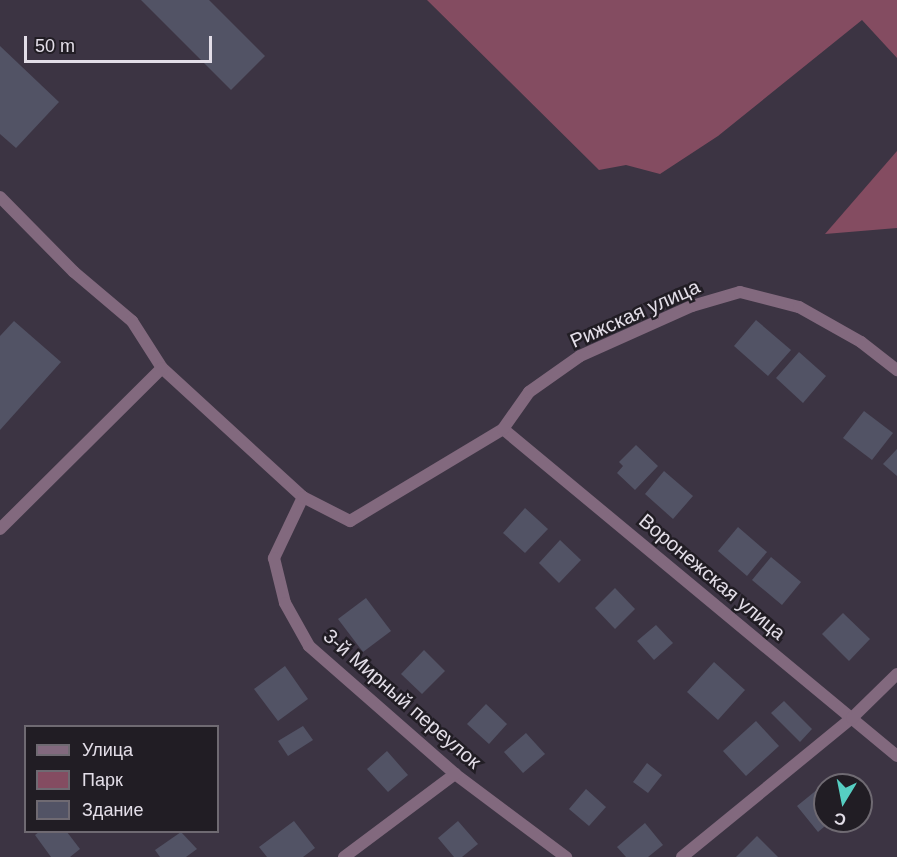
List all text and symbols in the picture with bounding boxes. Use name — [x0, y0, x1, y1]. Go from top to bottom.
scale bar — [27, 24, 214, 62]
text: 50 m — [35, 36, 75, 56]
street label: Рижская улица — [566, 275, 704, 353]
street label: Воронежская улица — [634, 509, 790, 645]
street label: 3-й Мирный переулок — [318, 624, 486, 774]
legend — [24, 725, 219, 833]
text: Улица — [82, 740, 133, 760]
text: Парк — [82, 770, 123, 790]
north arrow — [813, 773, 873, 833]
text: Здание — [82, 800, 143, 820]
text: С — [833, 810, 847, 829]

